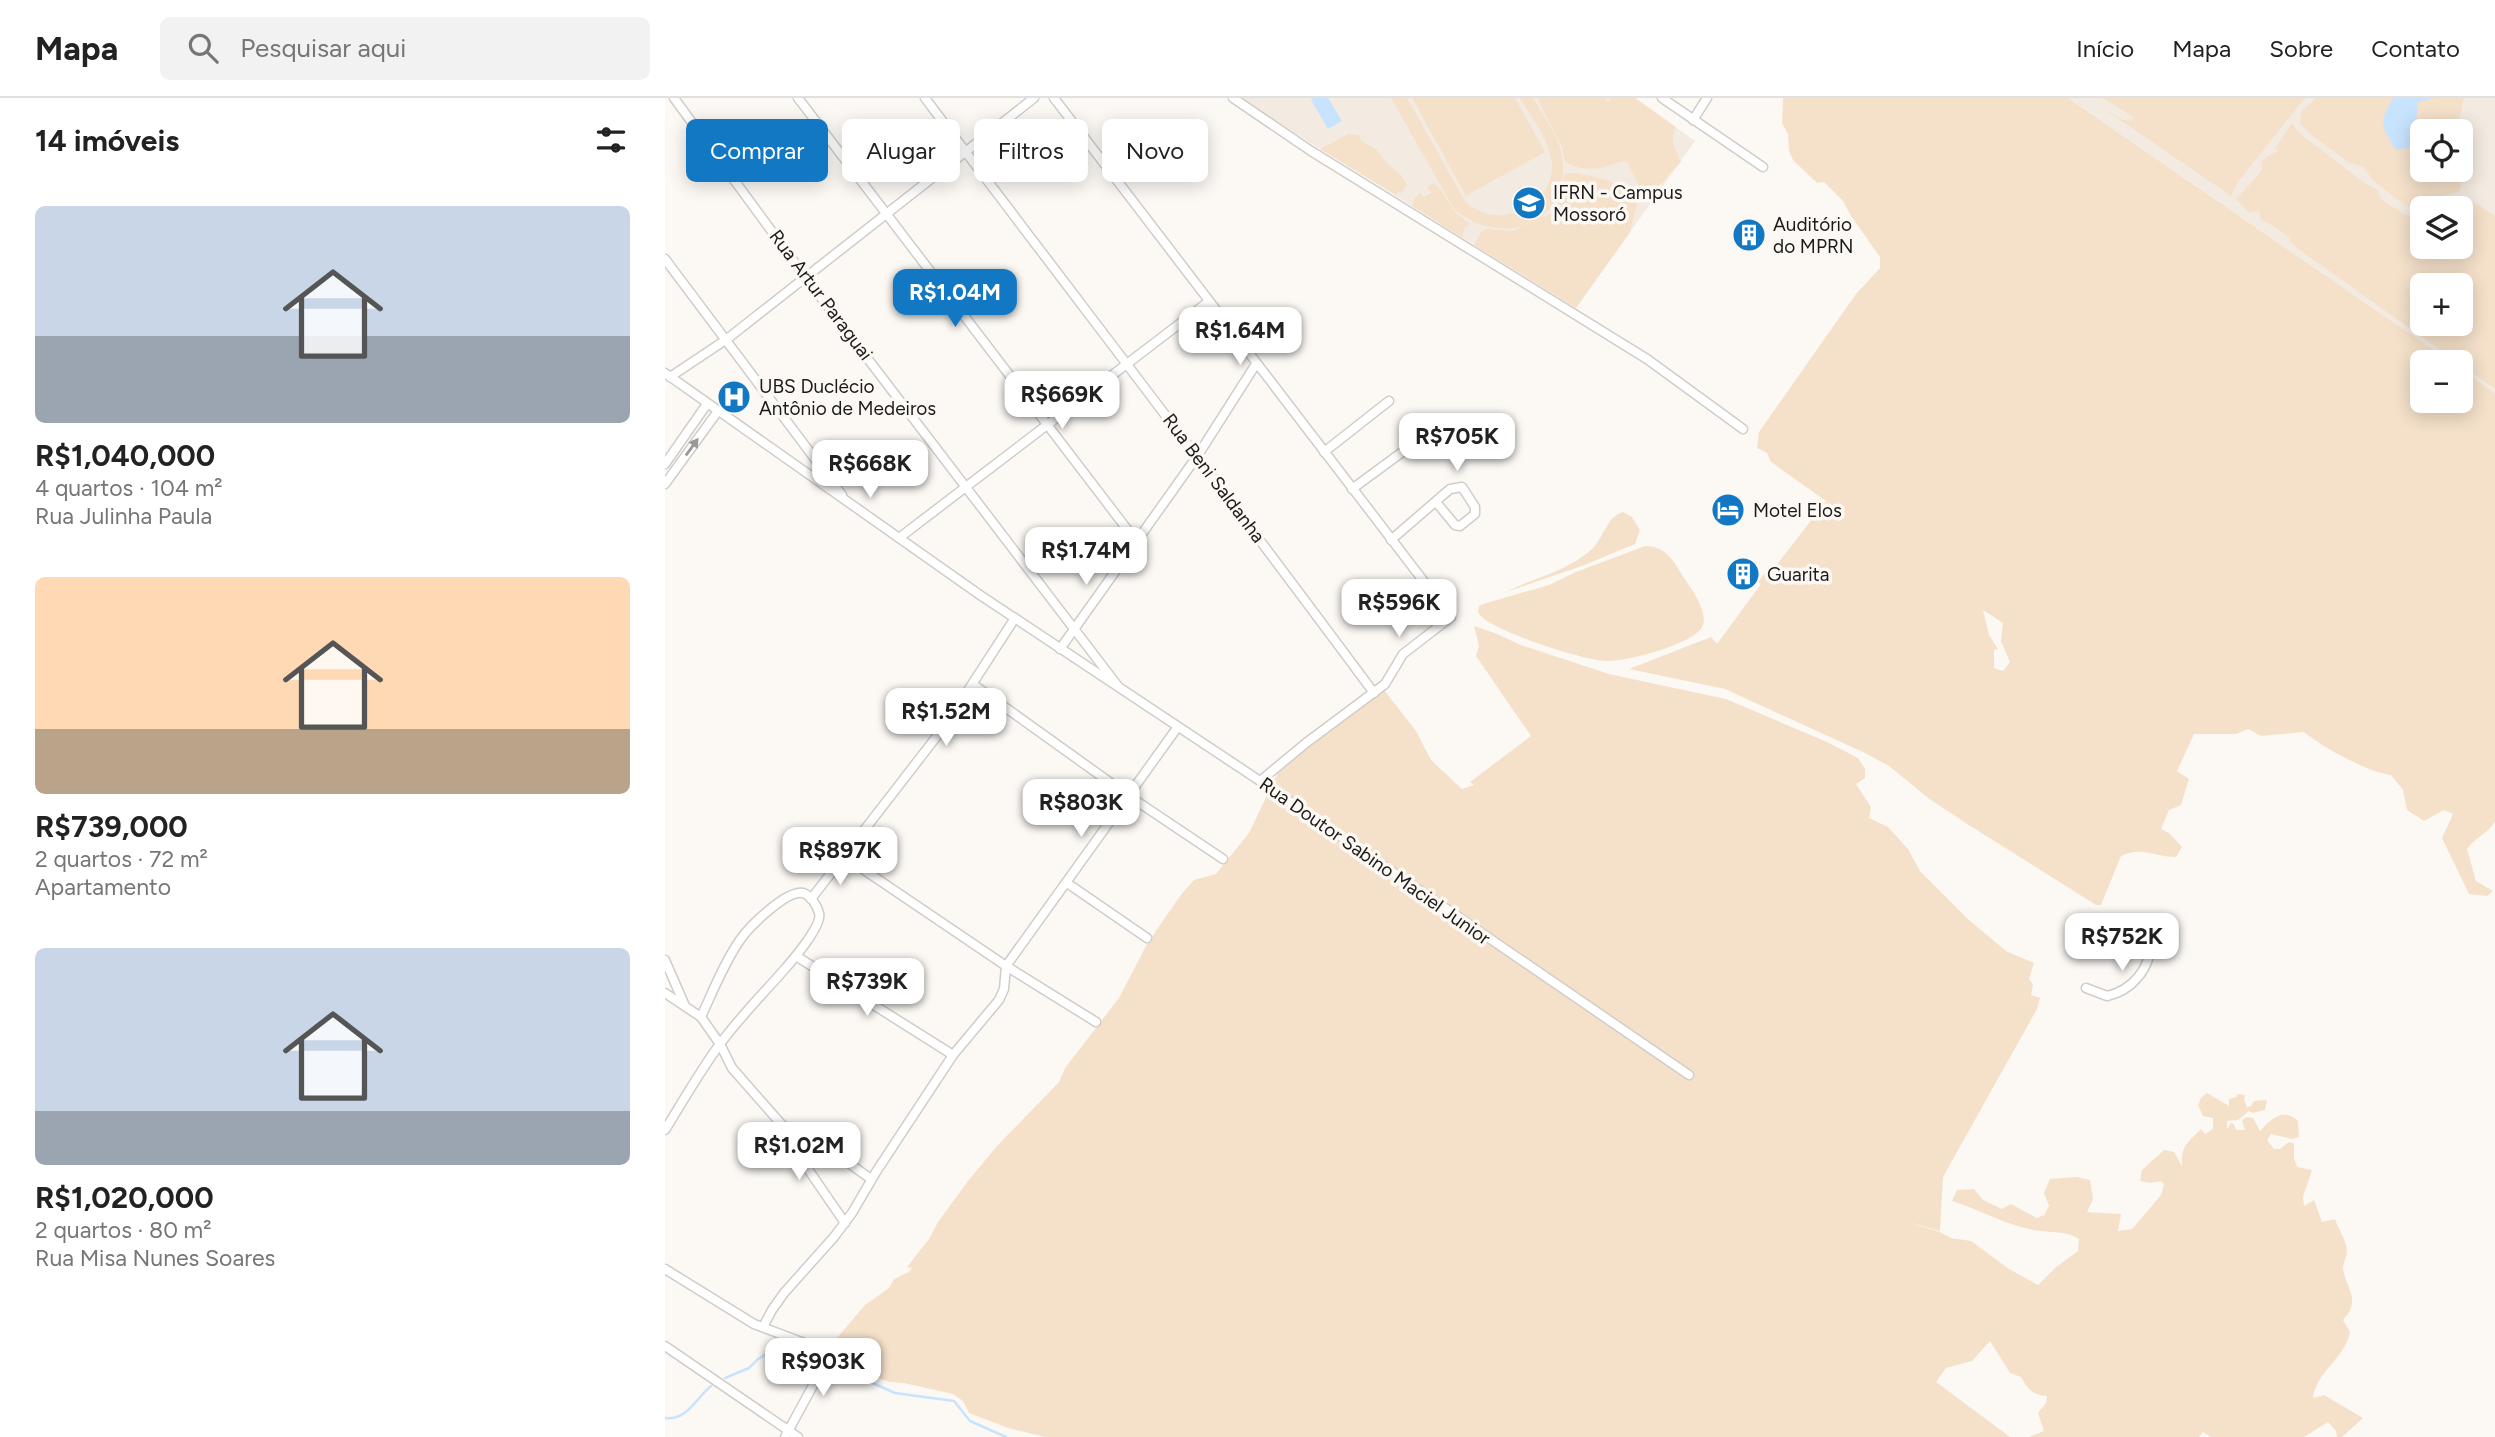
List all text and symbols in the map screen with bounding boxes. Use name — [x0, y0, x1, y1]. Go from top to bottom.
search box — [160, 17, 650, 80]
text: Mapa — [35, 29, 118, 68]
icon: search — [184, 29, 222, 67]
text: Pesquisar aqui — [240, 32, 406, 64]
text: Início — [2076, 34, 2134, 63]
text: Mapa — [2172, 34, 2231, 63]
text: Sobre — [2269, 34, 2333, 63]
text: Contato — [2371, 34, 2460, 63]
chip: Comprar — [686, 119, 828, 182]
chip: Alugar — [842, 119, 960, 182]
chip: Filtros — [974, 119, 1088, 182]
chip: Novo — [1102, 119, 1208, 182]
map controls — [2410, 119, 2473, 413]
button: locate — [2410, 119, 2473, 182]
icon: filters — [592, 121, 630, 159]
text: 14 imóveis — [35, 122, 179, 159]
place label: IFRN - Campus Mossoró — [1553, 181, 1683, 226]
school or university icon: IFRN - Campus Mossoró — [1510, 184, 1548, 222]
button: layers — [2410, 196, 2473, 259]
place label: Auditório do MPRN — [1773, 213, 1854, 258]
building icon: Auditório do MPRN — [1730, 216, 1768, 254]
street label: Rua Artur Paraguai — [764, 225, 878, 365]
icon: home — [270, 251, 396, 377]
pin: R$1.04M — [890, 270, 1020, 329]
button: + — [2410, 273, 2473, 336]
text: R$1.04M — [909, 278, 1001, 306]
pin: R$1.64M — [1175, 308, 1305, 367]
text: R$1.64M — [1195, 316, 1285, 344]
button: − — [2410, 350, 2473, 413]
pin: R$669K — [1005, 372, 1119, 431]
place label: UBS Duclécio Antônio de Medeiros — [759, 375, 936, 420]
hospital icon: UBS Duclécio Antônio de Medeiros — [715, 378, 753, 416]
text: R$669K — [1021, 380, 1103, 408]
street label: Rua Beni Saldanha — [1158, 409, 1270, 547]
pin: R$705K — [1400, 414, 1514, 473]
text: R$705K — [1415, 422, 1499, 450]
text: R$1,040,000 — [35, 437, 215, 474]
one-way arrow — [684, 438, 698, 456]
pin: R$668K — [813, 440, 927, 500]
text: R$668K — [828, 449, 912, 477]
text: 4 quartos · 104 m² — [35, 474, 223, 502]
hotel icon: Motel Elos — [1709, 491, 1747, 529]
place label: Motel Elos — [1753, 499, 1842, 522]
text: Rua Julinha Paula — [35, 502, 212, 530]
pin: R$1.74M — [1021, 528, 1151, 587]
text: R$1.74M — [1041, 536, 1131, 564]
building icon: Guarita — [1724, 555, 1762, 593]
place label: Guarita — [1767, 563, 1829, 586]
pin: R$596K — [1342, 580, 1456, 639]
text: R$596K — [1358, 588, 1440, 616]
icon: home — [270, 622, 396, 748]
pin: R$1.52M — [881, 688, 1011, 748]
text: R$1.52M — [901, 697, 991, 725]
street label: Rua Doutor Sabino Maciel Junior — [1255, 772, 1495, 950]
pin: R$803K — [1024, 780, 1138, 839]
text: R$803K — [1039, 788, 1123, 816]
text: R$739,000 — [35, 808, 188, 845]
pin: R$897K — [783, 828, 897, 887]
text: R$897K — [798, 836, 882, 864]
text: 2 quartos · 72 m² — [35, 845, 208, 873]
text: Apartamento — [35, 873, 171, 901]
pin: R$752K — [2065, 914, 2179, 973]
text: R$752K — [2081, 922, 2163, 950]
pin: R$739K — [810, 958, 924, 1018]
text: R$739K — [826, 967, 908, 995]
icon: home — [270, 993, 396, 1119]
pin: R$1.02M — [734, 1122, 864, 1182]
text: R$1.02M — [754, 1131, 844, 1159]
text: R$1,020,000 — [35, 1179, 214, 1216]
text: 2 quartos · 80 m² — [35, 1216, 212, 1244]
text: Rua Misa Nunes Soares — [35, 1244, 275, 1272]
pin: R$903K — [766, 1338, 880, 1398]
text: R$903K — [781, 1347, 865, 1375]

